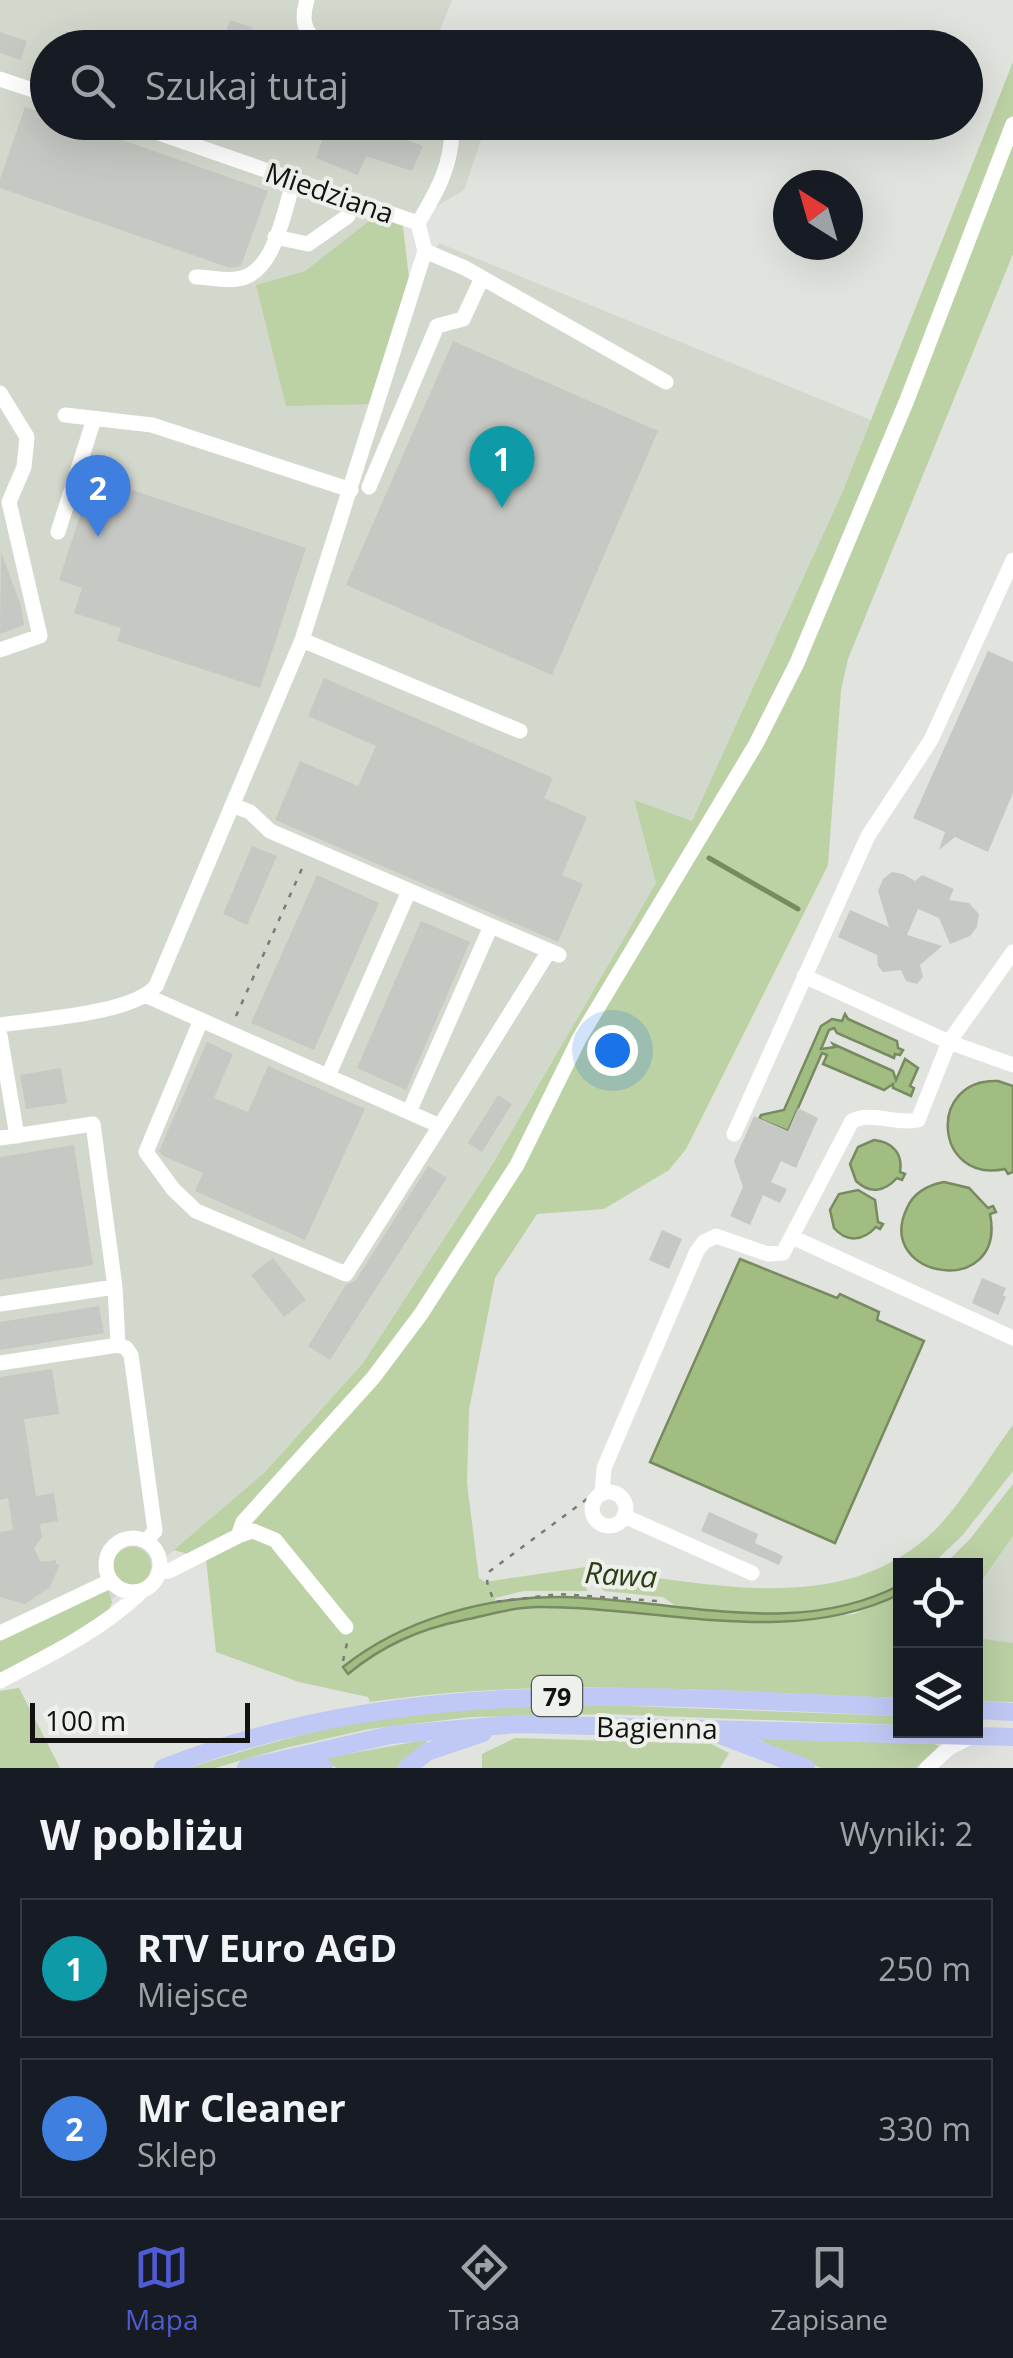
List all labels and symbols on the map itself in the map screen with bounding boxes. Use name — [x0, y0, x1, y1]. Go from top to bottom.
street label: Miedziana — [261, 152, 399, 232]
north arrow — [773, 170, 863, 260]
pin: 1 — [470, 426, 534, 508]
pin: 2 — [66, 454, 130, 537]
your location — [587, 1025, 638, 1076]
water label: Rawa — [583, 1551, 659, 1597]
road number: 79 — [532, 1676, 582, 1716]
scale bar — [30, 1698, 250, 1742]
street label: Bagienna — [596, 1707, 718, 1747]

